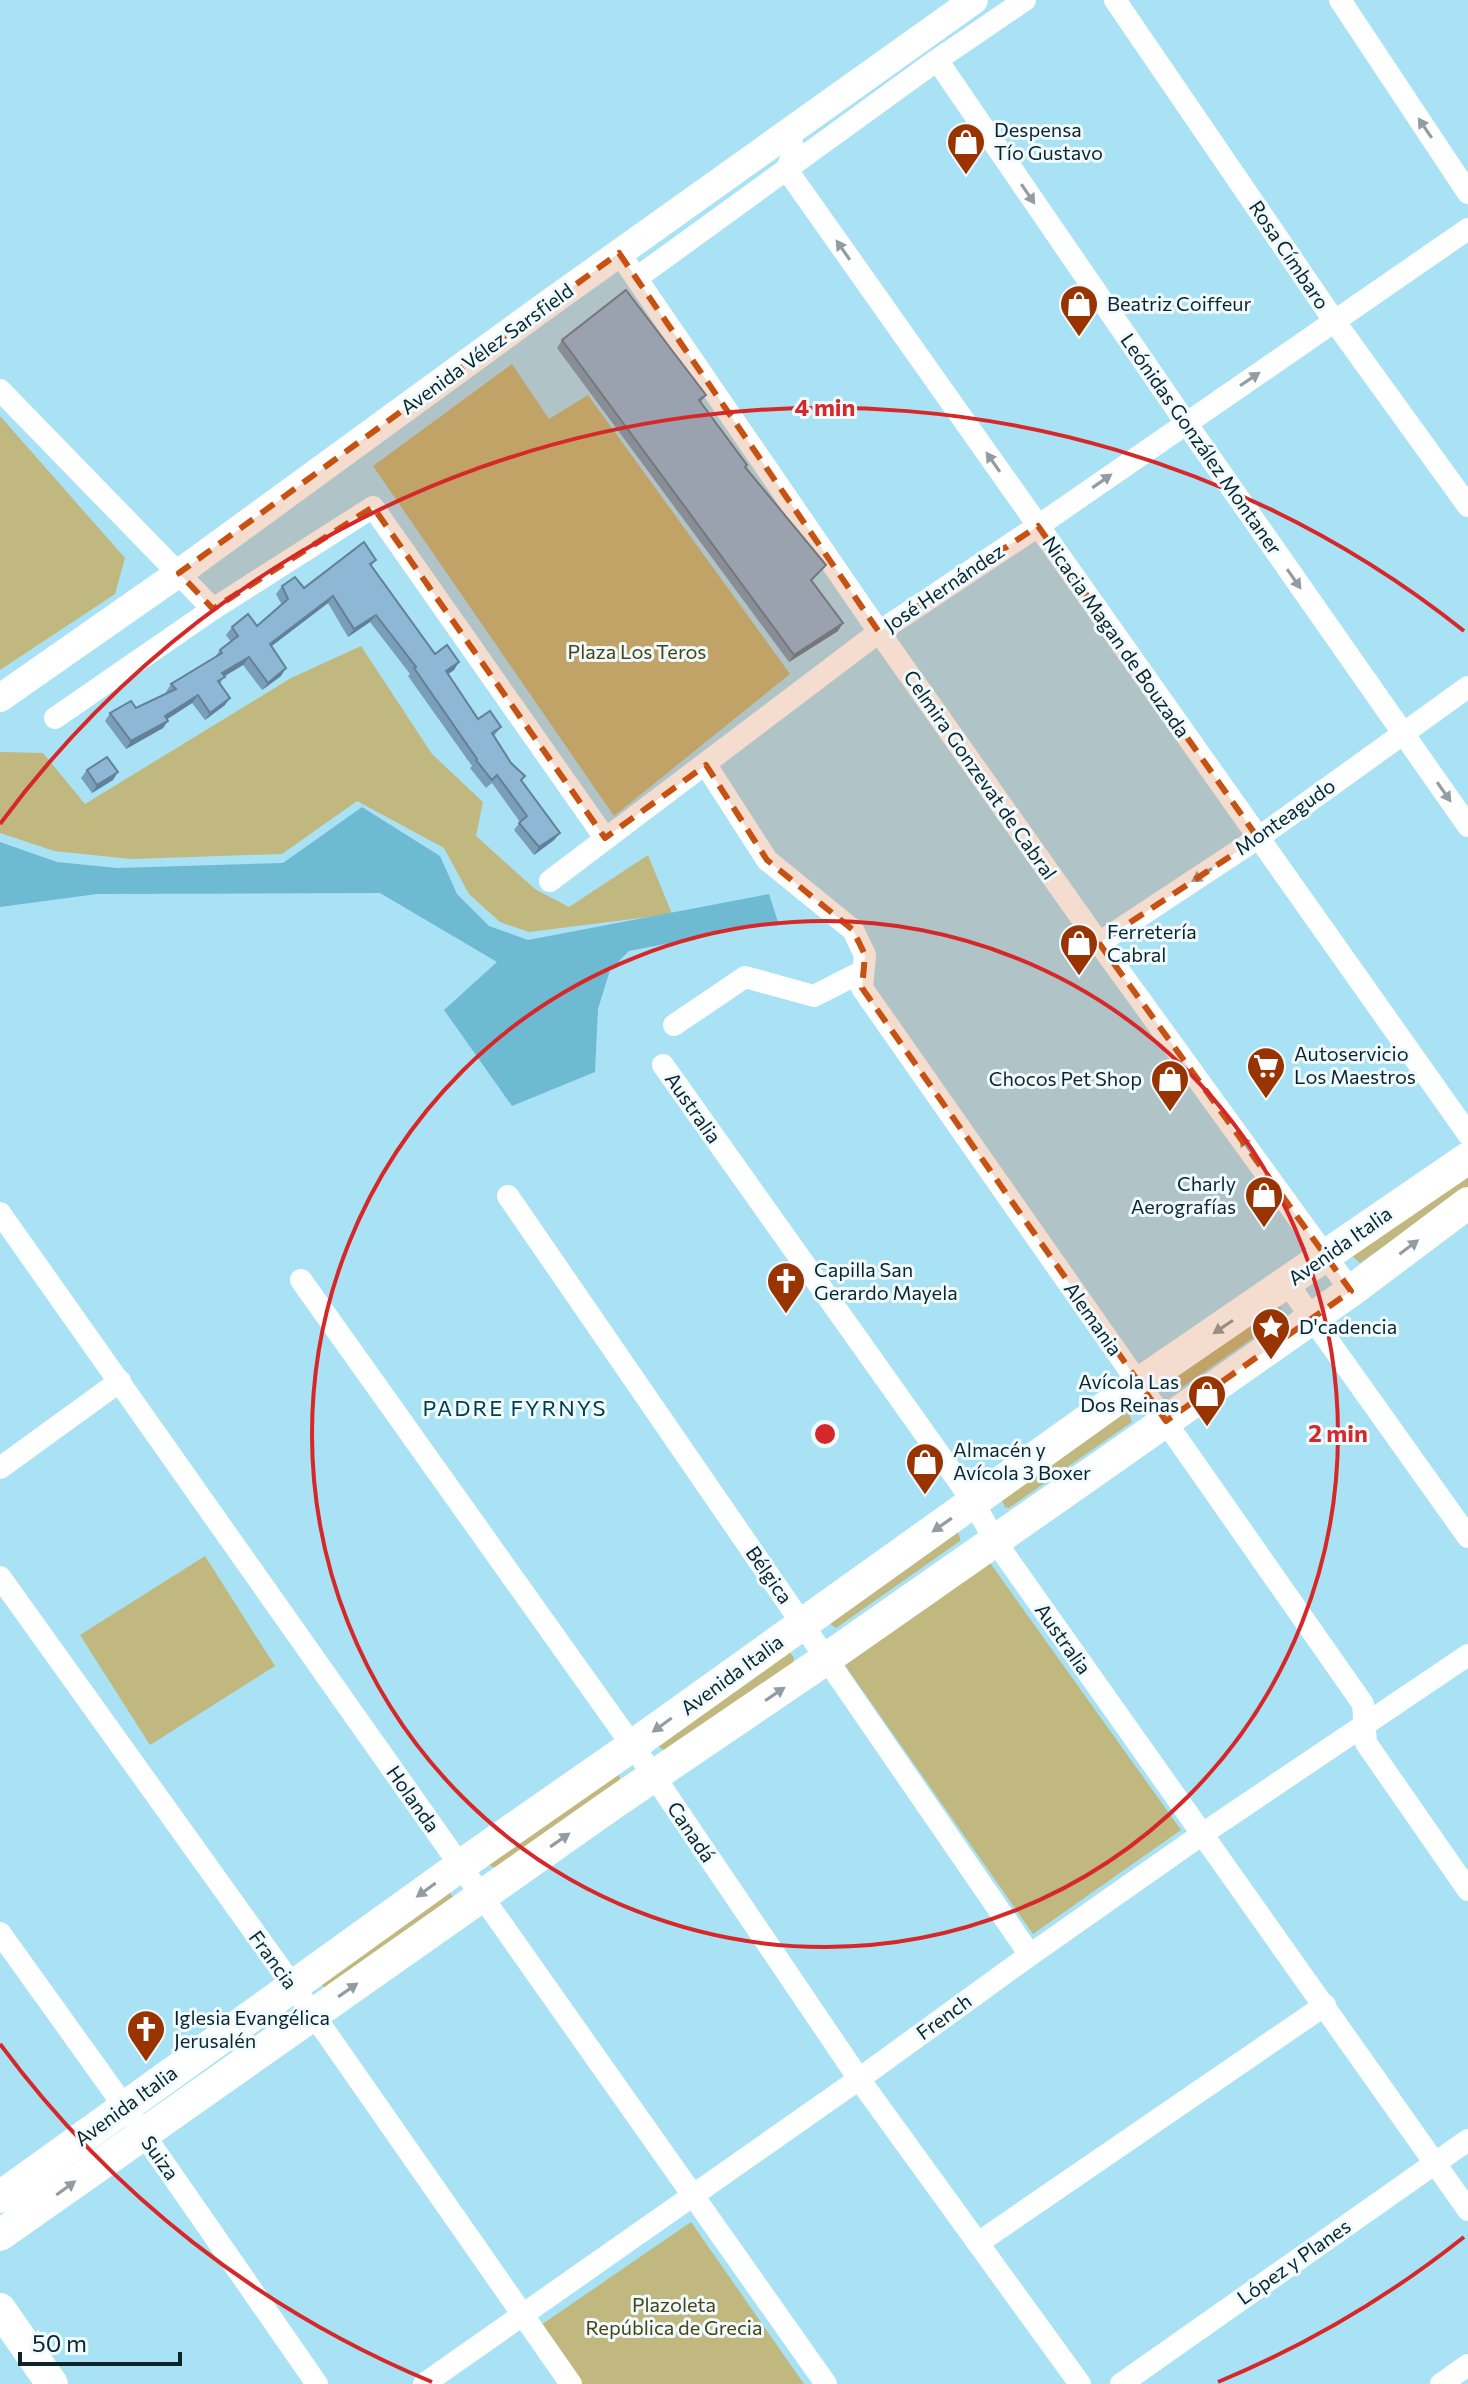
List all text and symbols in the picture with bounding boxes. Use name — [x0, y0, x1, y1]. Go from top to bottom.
place label: Despensa Tío Gustavo — [994, 117, 1103, 164]
one-way arrow — [1418, 117, 1433, 138]
shop icon: Despensa Tío Gustavo — [945, 121, 987, 176]
one-way arrow — [1020, 183, 1035, 204]
street label: Rosa Címbaro — [1245, 195, 1335, 313]
one-way arrow — [836, 239, 852, 260]
street label: Avenida Vélez Sarsfield — [395, 278, 577, 419]
shop icon: Beatriz Coiffeur — [1058, 283, 1100, 338]
place label: Beatriz Coiffeur — [1107, 291, 1251, 315]
street label: Leónidas González Montaner — [1116, 328, 1287, 559]
one-way arrow — [1240, 372, 1261, 387]
text: 4 min — [795, 392, 855, 421]
one-way arrow — [986, 452, 1001, 473]
one-way arrow — [1091, 474, 1112, 489]
street label: Nicacia Magan de Bouzada — [1038, 531, 1196, 742]
street label: José Hernández — [879, 538, 1008, 636]
one-way arrow — [1286, 568, 1301, 589]
park label: Plaza Los Teros — [568, 639, 706, 663]
street label: Celmira Gonzevat de Cabral — [899, 665, 1062, 884]
street label: Monteagudo — [1230, 773, 1339, 860]
one-way arrow — [1436, 781, 1451, 802]
one-way arrow — [1191, 867, 1212, 882]
place label: Ferretería Cabral — [1107, 919, 1197, 966]
shop icon: Ferretería Cabral — [1058, 922, 1100, 977]
place label: Autoservicio Los Maestros — [1294, 1041, 1416, 1088]
supermarket icon: Autoservicio Los Maestros — [1245, 1045, 1287, 1100]
shop icon: Chocos Pet Shop — [1149, 1058, 1191, 1113]
place label: Chocos Pet Shop — [989, 1066, 1142, 1090]
street label: Australia — [661, 1067, 727, 1147]
one-way arrow — [1240, 1136, 1256, 1157]
place label: Charly Aerografías — [1131, 1171, 1236, 1218]
shop icon: Charly Aerografías — [1243, 1174, 1285, 1229]
street label: Avenida Italia — [1283, 1201, 1396, 1290]
one-way arrow — [1399, 1240, 1420, 1255]
place label: Capilla San Gerardo Mayela — [814, 1257, 958, 1304]
church icon: Capilla San Gerardo Mayela — [765, 1260, 807, 1315]
street label: Alemania — [1060, 1277, 1128, 1360]
place icon: D'cadencia — [1250, 1306, 1292, 1361]
place label: D'cadencia — [1299, 1314, 1397, 1338]
one-way arrow — [1212, 1319, 1233, 1334]
place label: Avícola Las Dos Reinas — [1078, 1369, 1179, 1416]
shop icon: Avícola Las Dos Reinas — [1186, 1373, 1228, 1428]
district label: PADRE FYRNYS — [422, 1394, 608, 1421]
text: 2 min — [1308, 1418, 1368, 1447]
centre of rings — [811, 1420, 839, 1448]
place label: Almacén y Avícola 3 Boxer — [953, 1437, 1091, 1484]
shop icon: Almacén y Avícola 3 Boxer — [904, 1441, 946, 1496]
one-way arrow — [932, 1517, 953, 1533]
street label: Bélgica — [741, 1541, 798, 1608]
street label: Australia — [1031, 1598, 1097, 1678]
street label: Avenida Italia — [675, 1629, 787, 1719]
one-way arrow — [765, 1687, 786, 1702]
one-way arrow — [651, 1717, 673, 1733]
street label: Holanda — [382, 1760, 445, 1836]
street label: Canadá — [663, 1797, 721, 1866]
one-way arrow — [550, 1833, 571, 1848]
one-way arrow — [416, 1882, 436, 1898]
street label: Francia — [245, 1926, 303, 1993]
one-way arrow — [337, 1983, 358, 1998]
street label: French — [911, 1988, 976, 2044]
place label: Iglesia Evangélica Jerusalén — [174, 2005, 330, 2052]
church icon: Iglesia Evangélica Jerusalén — [125, 2008, 167, 2063]
street label: Avenida Italia — [69, 2060, 181, 2150]
street label: Suiza — [137, 2131, 185, 2184]
one-way arrow — [56, 2180, 77, 2196]
street label: López y Planes — [1232, 2213, 1355, 2309]
park label: Plazoleta República de Grecia — [586, 2292, 762, 2339]
scale bar — [20, 2316, 180, 2366]
text: 50 m — [32, 2328, 87, 2357]

